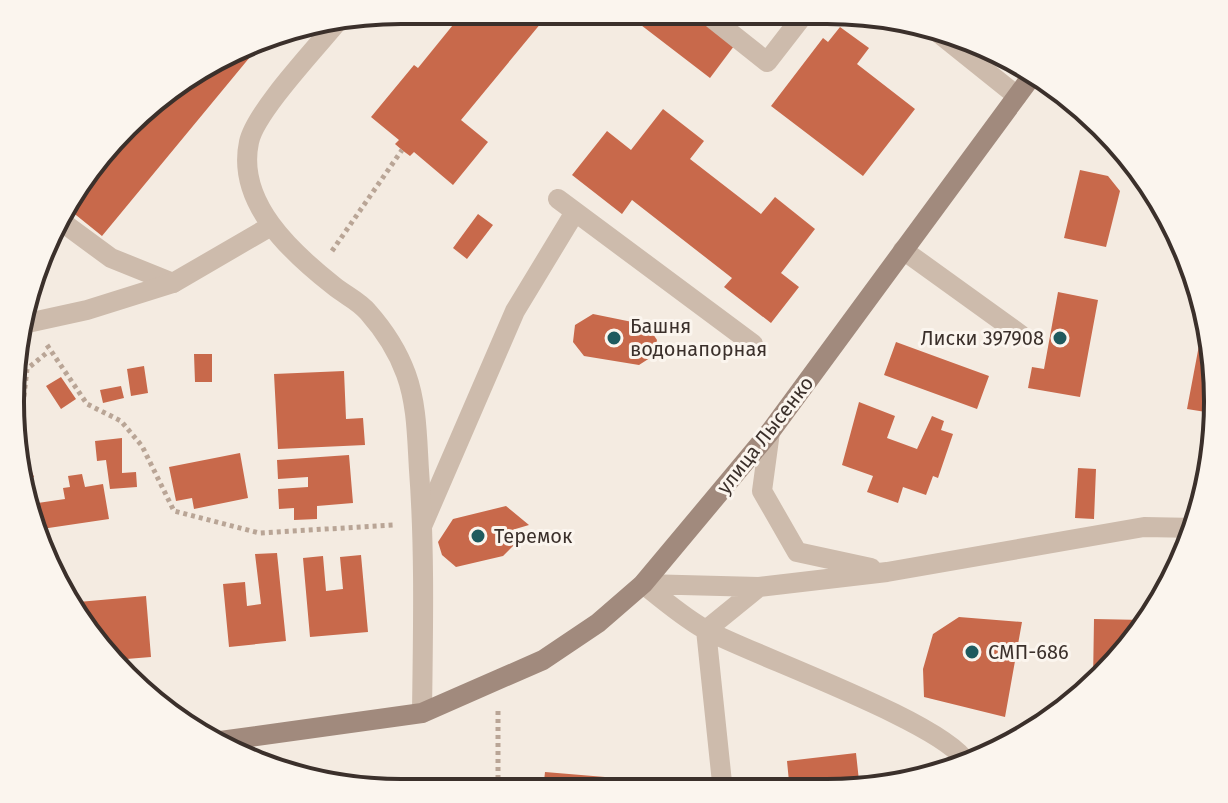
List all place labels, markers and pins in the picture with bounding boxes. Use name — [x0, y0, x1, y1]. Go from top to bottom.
place label: Башня водонапорная — [630, 314, 767, 361]
place label: Лиски 397908 — [920, 326, 1044, 350]
marker: Башня водонапорная — [605, 329, 623, 347]
marker: Лиски 397908 — [1051, 329, 1069, 347]
place label: Теремок — [494, 524, 573, 548]
marker: Теремок — [469, 527, 487, 545]
place label: СМП-686 — [988, 640, 1069, 664]
marker: СМП-686 — [963, 643, 981, 661]

